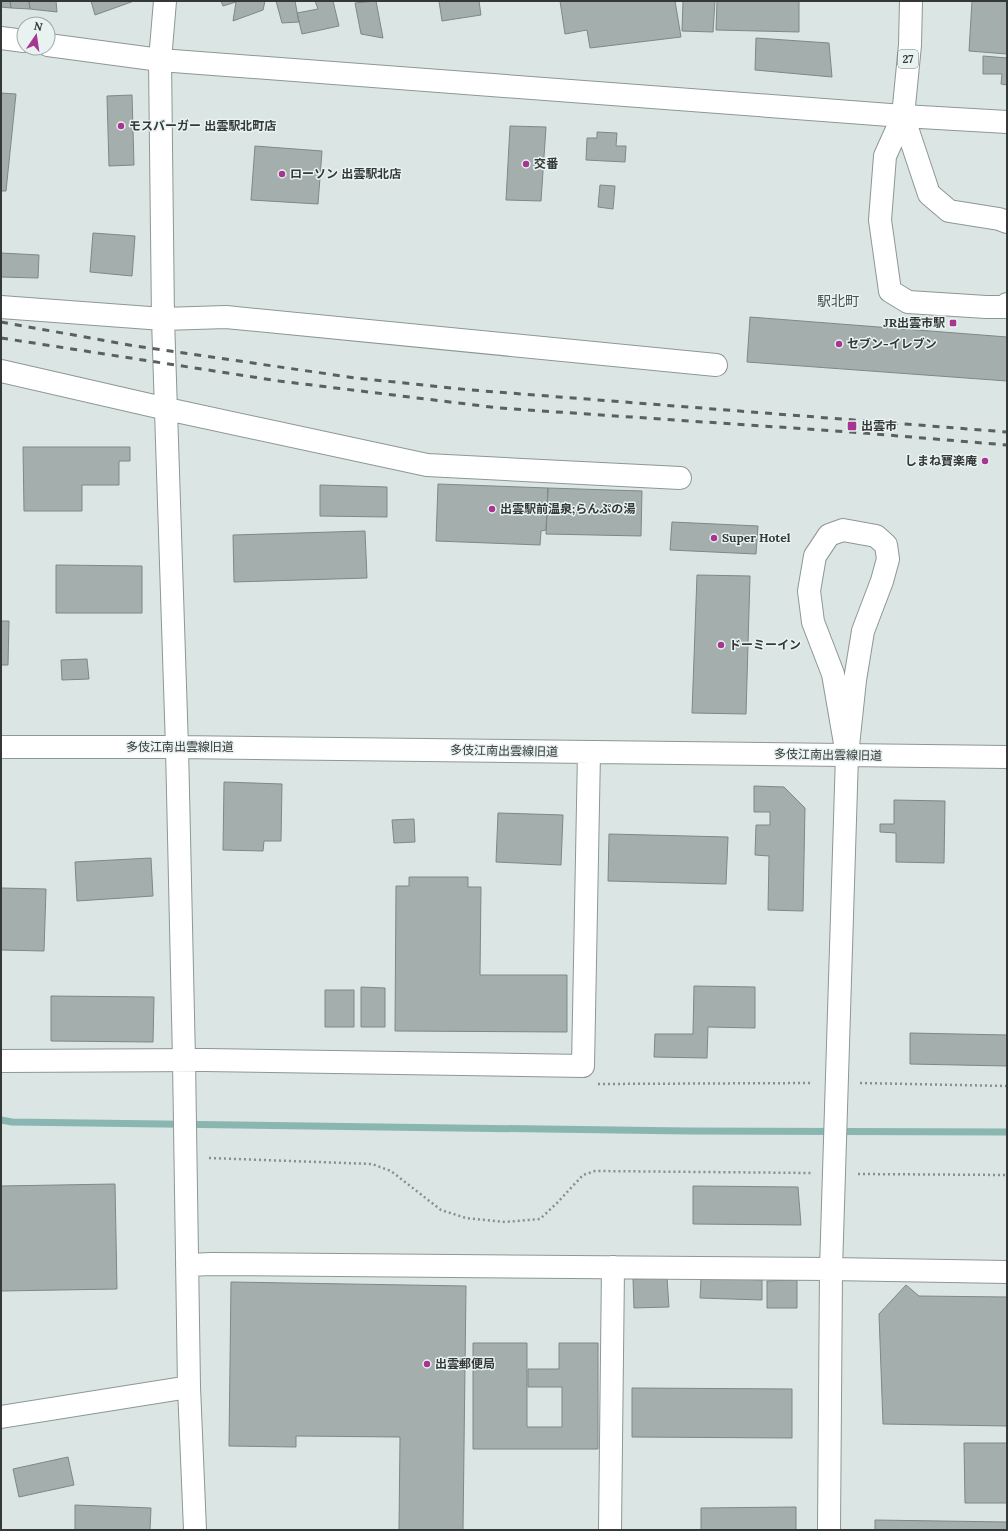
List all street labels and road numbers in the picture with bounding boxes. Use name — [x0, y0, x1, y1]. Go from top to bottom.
road number: 27 — [898, 50, 918, 68]
street label: 多伎江南出雲線旧道 — [126, 739, 234, 754]
street label: 多伎江南出雲線旧道 — [450, 742, 558, 759]
street label: 多伎江南出雲線旧道 — [774, 746, 882, 763]

